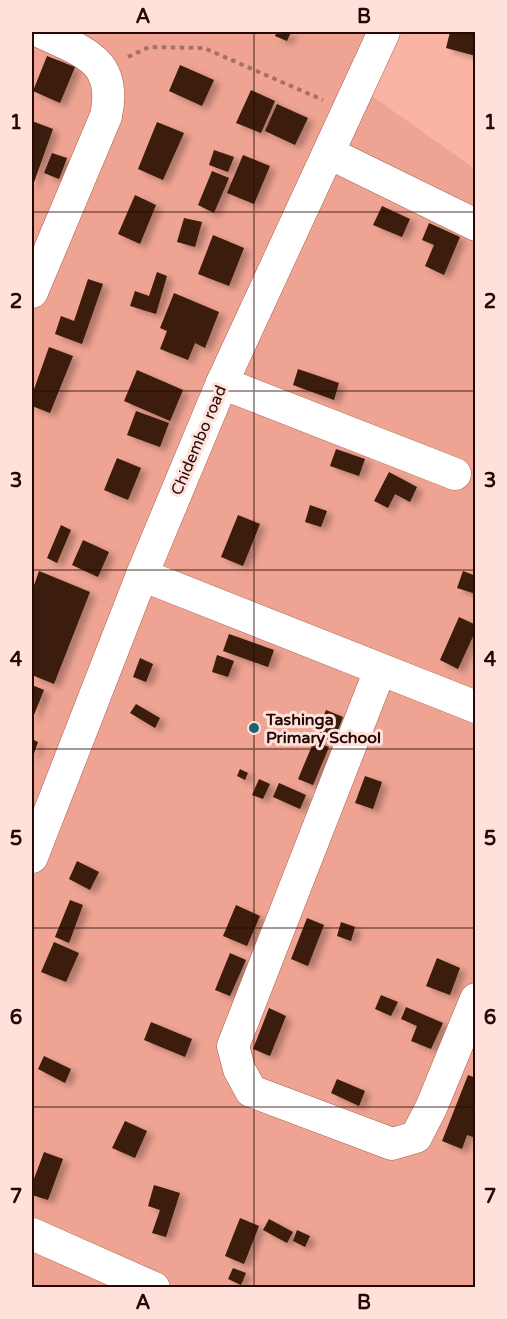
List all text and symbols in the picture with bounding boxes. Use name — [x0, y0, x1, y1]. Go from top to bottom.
text: A — [136, 5, 151, 29]
text: B — [357, 5, 371, 29]
text: 1 — [10, 111, 22, 135]
text: 1 — [484, 111, 496, 135]
text: 2 — [10, 290, 22, 314]
text: 2 — [484, 290, 496, 314]
street label: Chidembo road — [167, 382, 231, 498]
text: 3 — [10, 469, 22, 493]
text: 3 — [484, 469, 496, 493]
text: 4 — [10, 648, 23, 672]
text: 4 — [484, 648, 497, 672]
place label: Tashinga Primary School — [265, 710, 381, 748]
marker: Tashinga Primary School — [247, 721, 261, 735]
text: 5 — [10, 827, 22, 851]
text: 5 — [484, 827, 496, 851]
text: 6 — [10, 1006, 22, 1030]
text: 6 — [484, 1006, 496, 1030]
text: 7 — [10, 1185, 22, 1209]
text: 7 — [484, 1185, 496, 1209]
text: A — [136, 1291, 151, 1315]
text: B — [357, 1291, 371, 1315]

